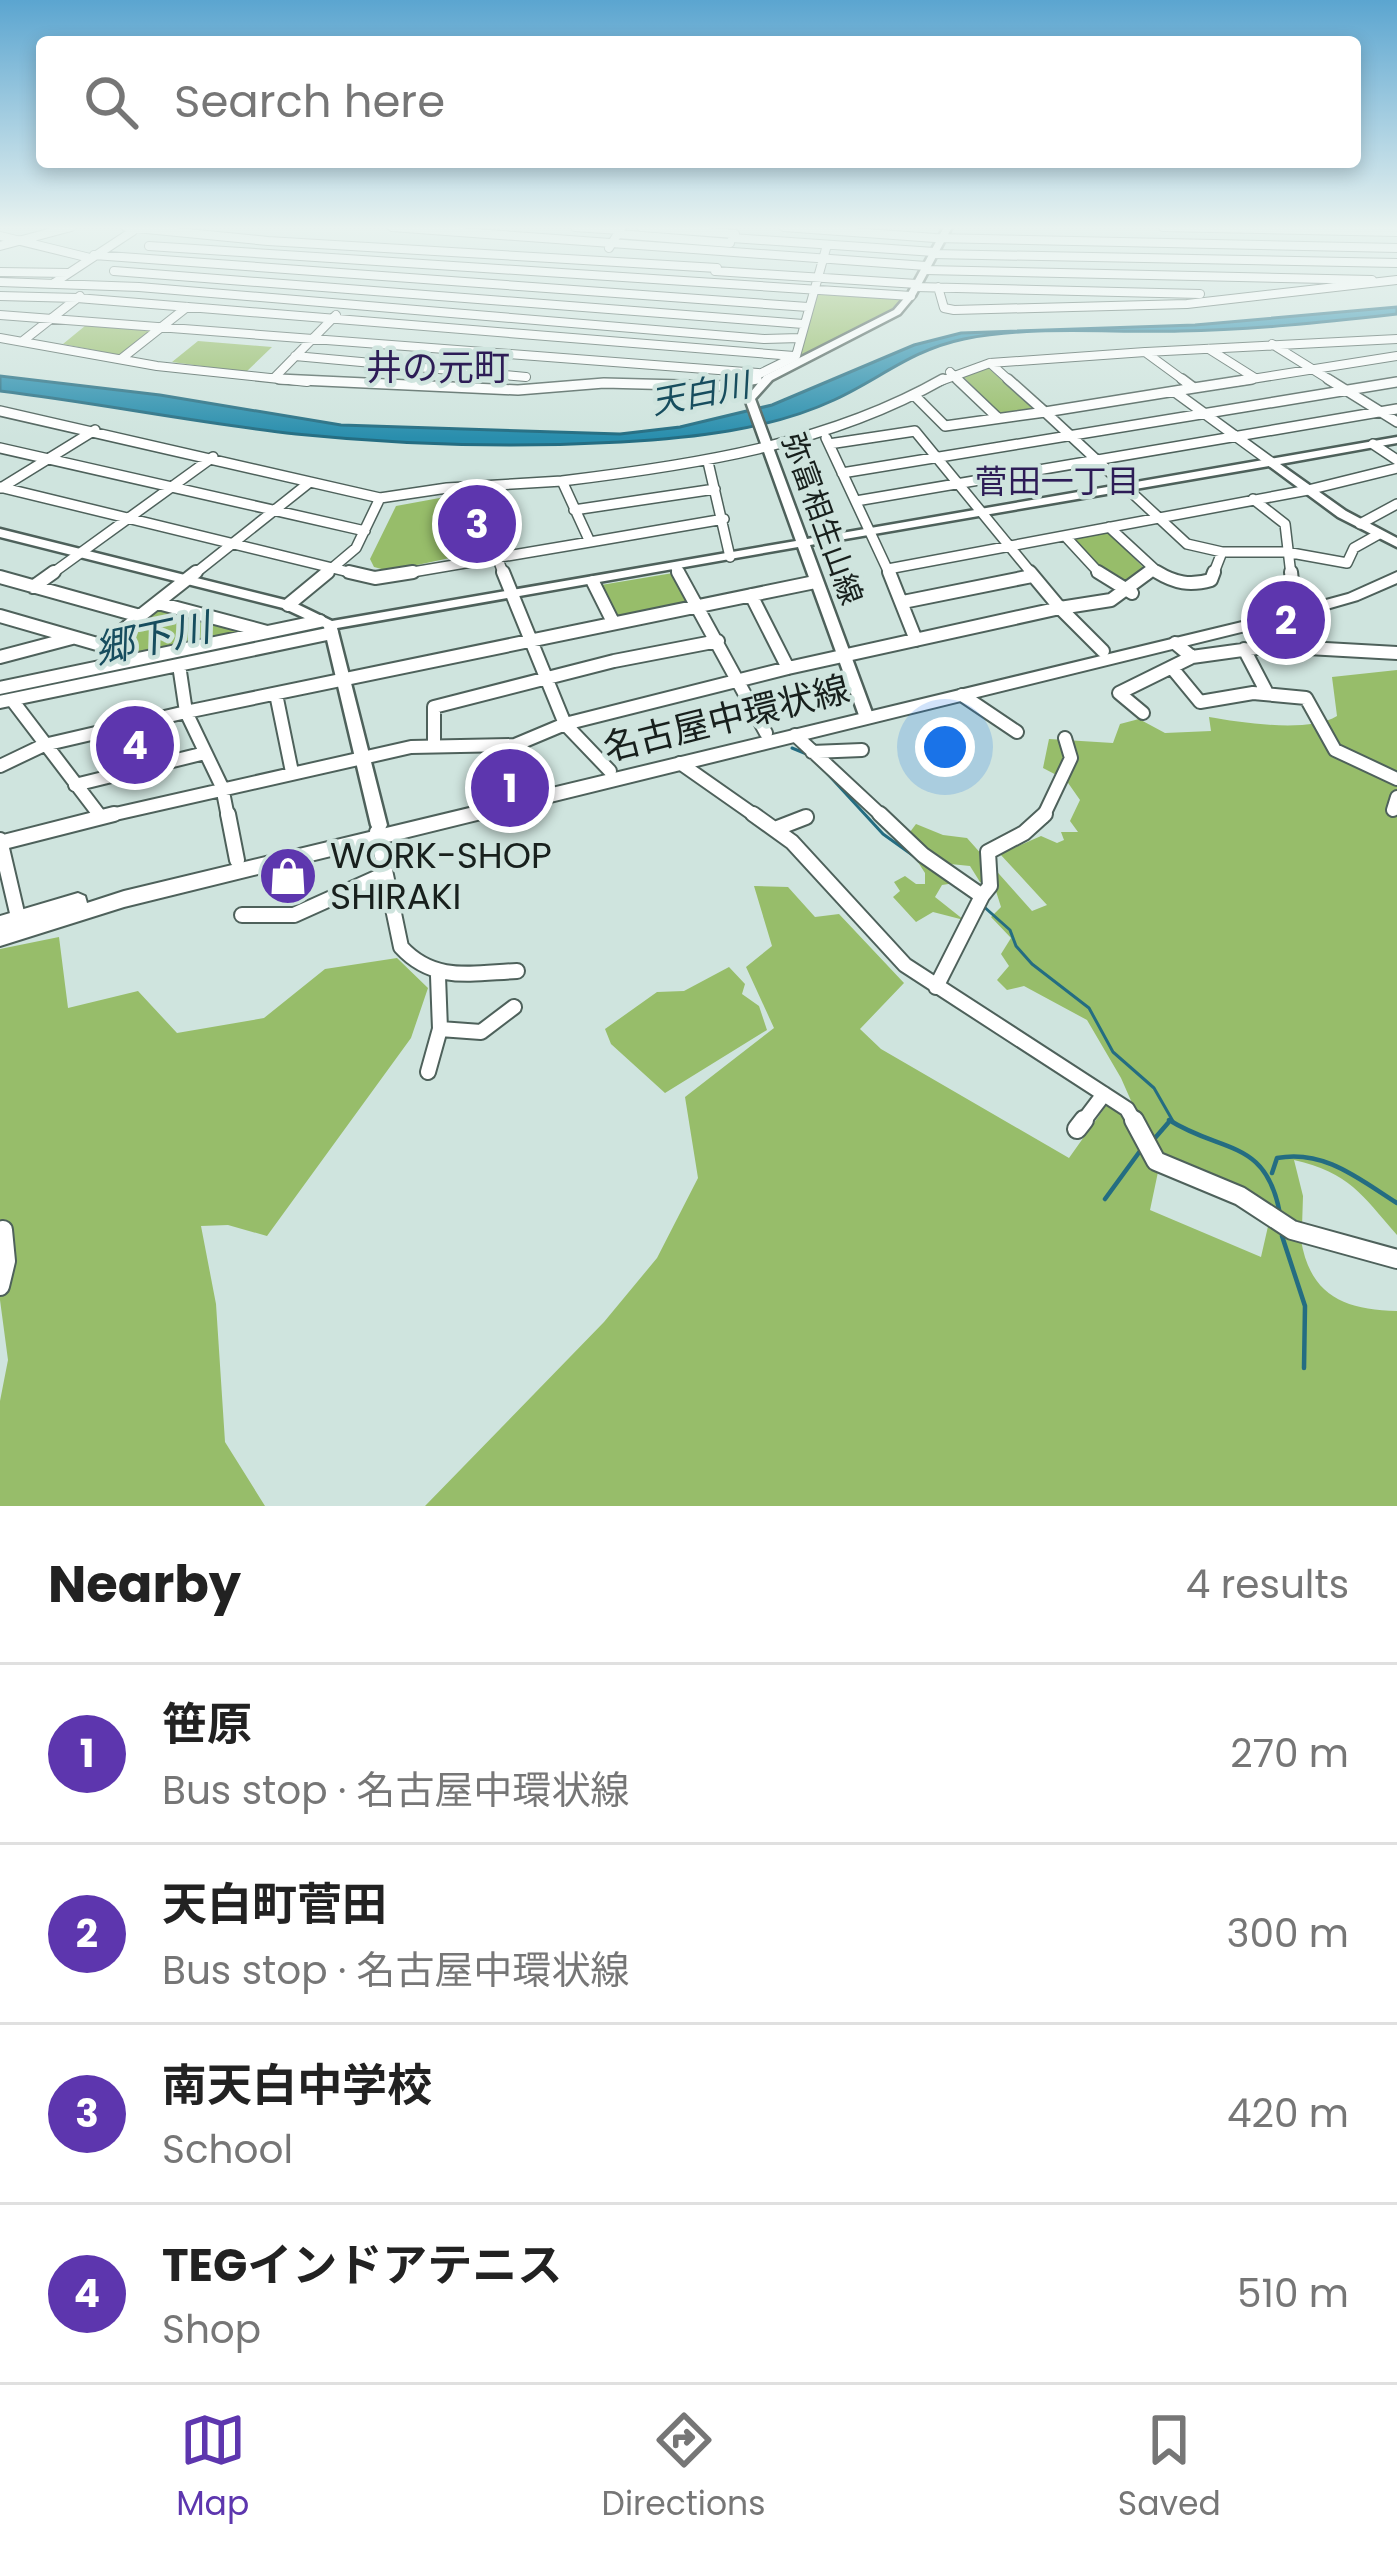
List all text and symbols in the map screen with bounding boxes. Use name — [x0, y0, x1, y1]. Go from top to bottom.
search box — [36, 36, 1361, 168]
icon: search — [78, 69, 144, 135]
text: Search here — [174, 70, 445, 133]
district label: 井の元町 — [366, 342, 510, 393]
water label: 天白川 — [647, 360, 756, 426]
street label: 弥富相生山線 — [771, 427, 873, 611]
district label: 菅田一丁目 — [975, 458, 1140, 505]
pin: 3 — [438, 479, 516, 569]
pin: 2 — [1247, 575, 1325, 665]
water label: 郷下川 — [89, 599, 219, 678]
street label: 名古屋中環状線 — [598, 663, 855, 774]
pin: 4 — [96, 700, 174, 790]
your location — [915, 717, 975, 777]
pin: 1 — [471, 743, 549, 833]
place label: WORK-SHOP SHIRAKI — [330, 830, 552, 922]
shop icon: WORK-SHOP SHIRAKI — [257, 845, 319, 907]
text: Nearby — [48, 1548, 241, 1620]
text: 4 results — [1186, 1557, 1349, 1612]
text: 笹原 — [162, 1693, 252, 1756]
text: 1 — [80, 1726, 94, 1781]
text: 270 m — [1230, 1726, 1349, 1781]
text: Bus stop · 名古屋中環状線 — [162, 1763, 630, 1818]
text: 天白町菅田 — [162, 1873, 387, 1936]
text: 2 — [76, 1906, 98, 1961]
text: 300 m — [1226, 1906, 1349, 1961]
text: Bus stop · 名古屋中環状線 — [162, 1943, 630, 1998]
text: 南天白中学校 — [162, 2054, 432, 2117]
text: 3 — [75, 2086, 99, 2141]
text: 420 m — [1227, 2086, 1349, 2141]
text: School — [162, 2122, 293, 2177]
text: TEGインドアテニス — [162, 2234, 562, 2297]
text: 4 — [74, 2266, 100, 2321]
text: 510 m — [1237, 2266, 1349, 2321]
text: Shop — [162, 2302, 261, 2357]
tab: Map — [176, 2407, 249, 2529]
tab: Directions — [602, 2407, 765, 2529]
tab: Saved — [1118, 2407, 1221, 2529]

